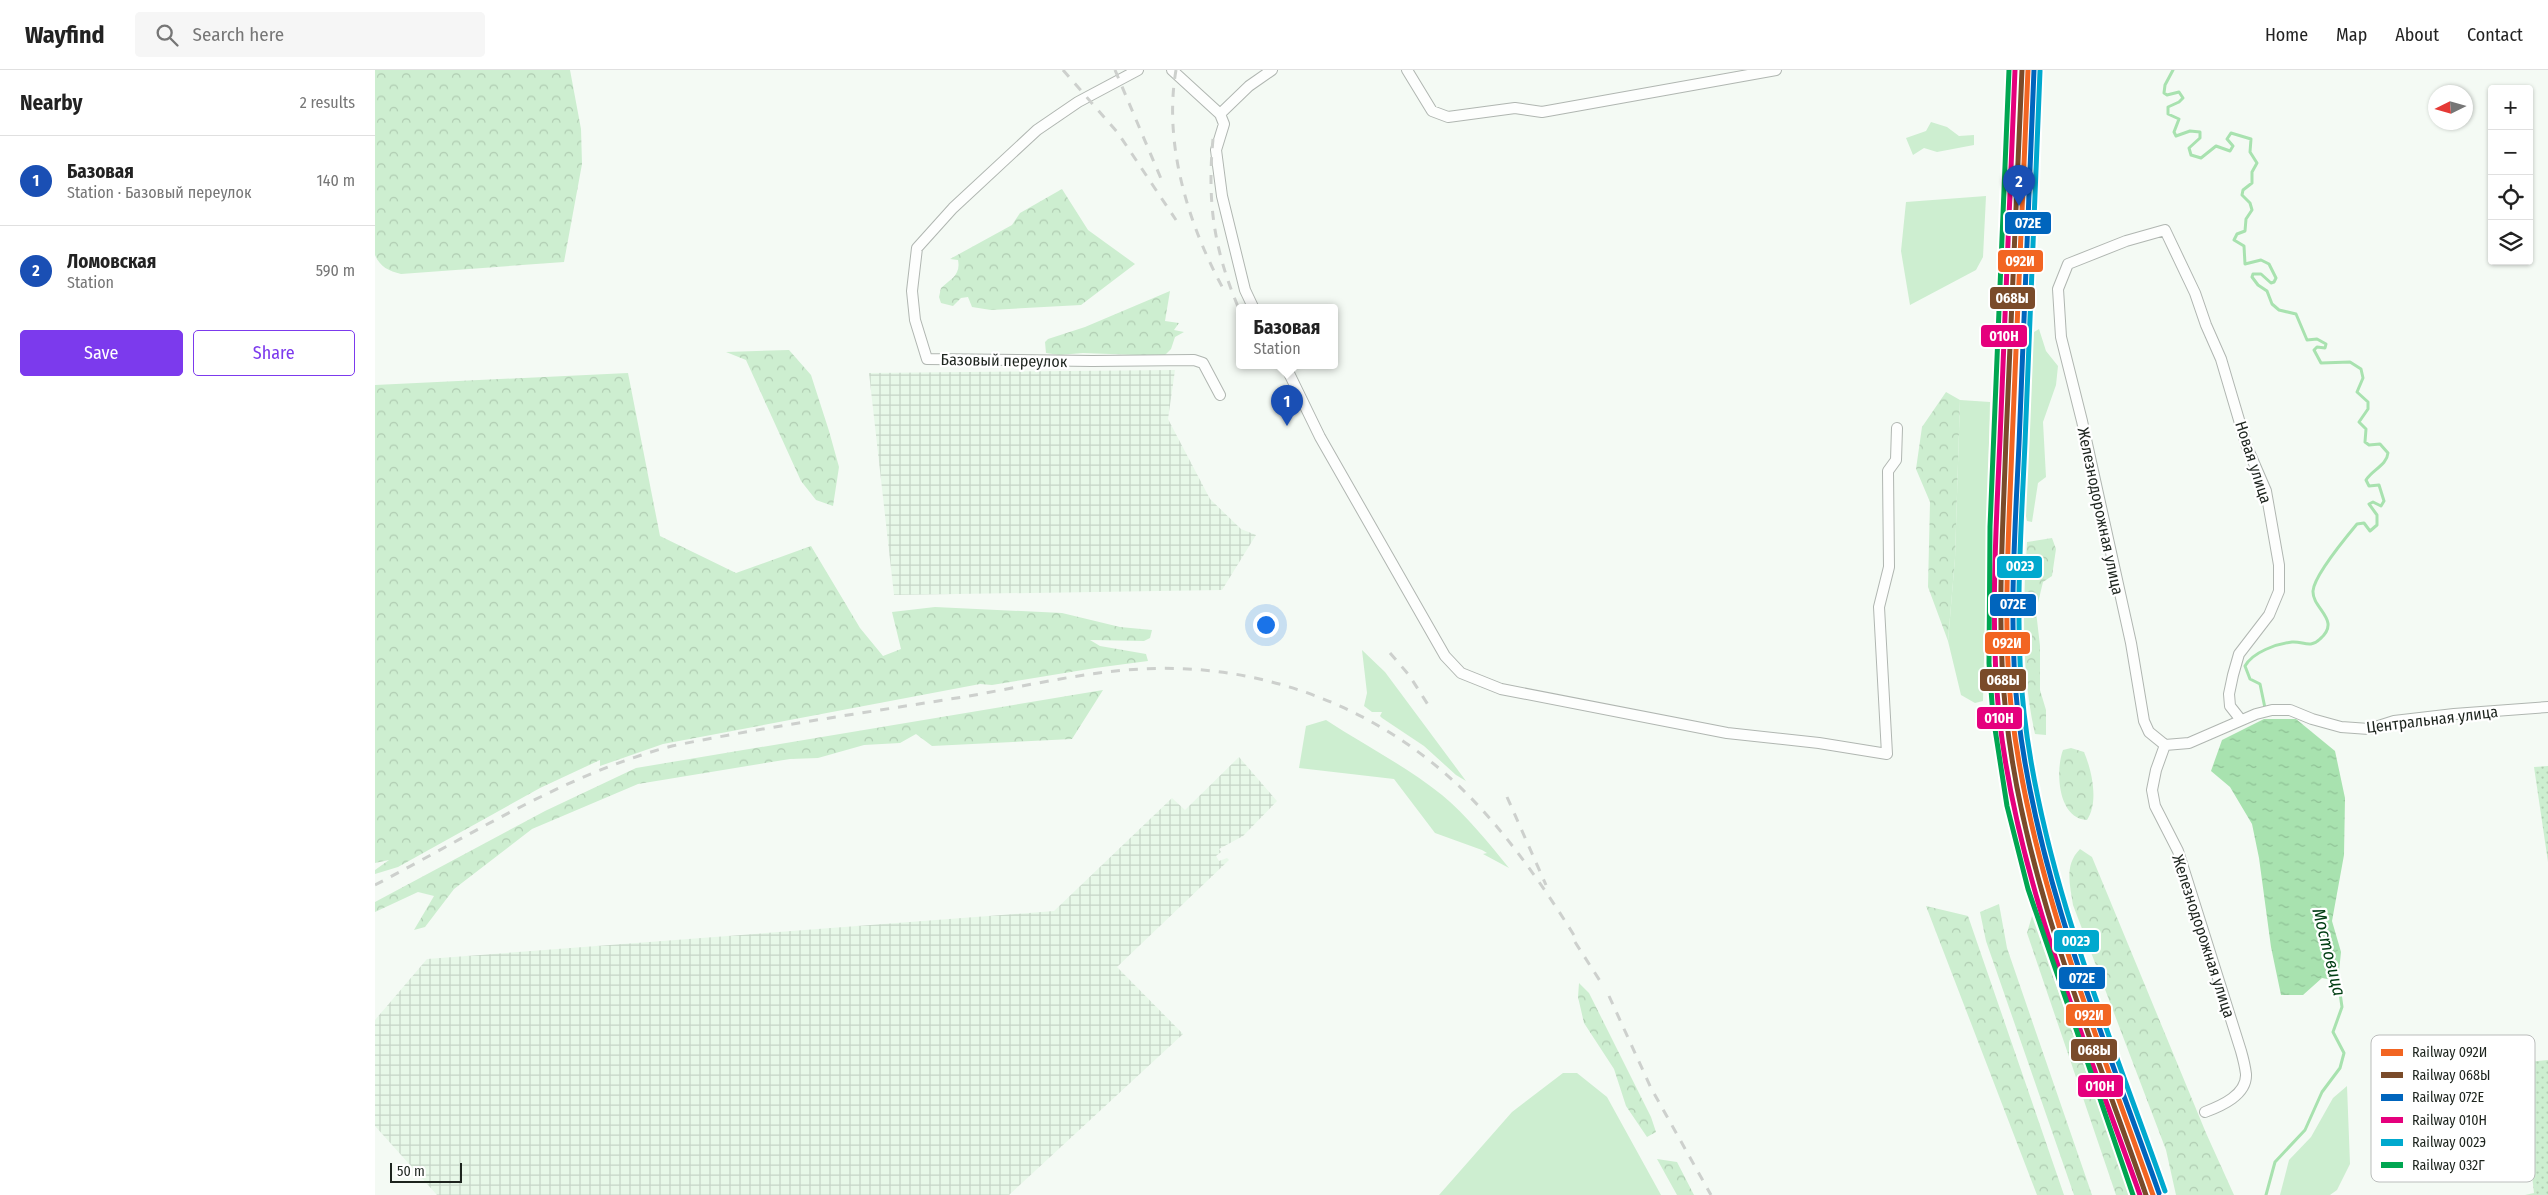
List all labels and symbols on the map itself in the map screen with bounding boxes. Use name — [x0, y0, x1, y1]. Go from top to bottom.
north arrow — [2428, 85, 2473, 130]
pin: 2 — [2003, 165, 2035, 206]
line badge: 072Е — [2004, 211, 2052, 235]
text: 072Е — [2015, 215, 2042, 232]
line badge: 092И — [1997, 249, 2044, 273]
text: 092И — [2005, 253, 2035, 270]
line badge: 068Ы — [1989, 286, 2036, 310]
text: 068Ы — [1995, 290, 2029, 307]
line badge: 010Н — [1980, 324, 2028, 348]
text: 010Н — [1989, 328, 2019, 345]
street label: Базовый переулок — [941, 350, 1068, 371]
pin: 1 — [1271, 385, 1303, 426]
street label: Новая улица — [2231, 419, 2276, 506]
street label: Железнодорожная улица — [2073, 426, 2128, 597]
line badge: 002Э — [1996, 555, 2043, 579]
text: 002Э — [2006, 558, 2034, 575]
line badge: 072Е — [1989, 593, 2037, 617]
text: 072Е — [2000, 596, 2027, 613]
your location — [1253, 612, 1279, 638]
line badge: 092И — [1984, 631, 2031, 655]
text: 092И — [1992, 635, 2022, 652]
line badge: 068Ы — [1979, 668, 2027, 692]
text: 068Ы — [1986, 672, 2020, 689]
street label: Центральная улица — [2365, 702, 2499, 737]
line badge: 010Н — [1976, 706, 2023, 730]
text: 010Н — [1984, 710, 2014, 727]
street label: Железнодорожная улица — [2168, 852, 2239, 1020]
water label: Мостовица — [2307, 906, 2351, 998]
line badge: 002Э — [2053, 929, 2100, 953]
text: 002Э — [2062, 933, 2090, 950]
line badge: 072Е — [2058, 966, 2106, 990]
text: 072Е — [2069, 970, 2096, 987]
line badge: 092И — [2065, 1003, 2112, 1027]
text: 092И — [2074, 1007, 2104, 1024]
legend — [2371, 1035, 2535, 1182]
line badge: 068Ы — [2070, 1038, 2118, 1062]
text: 068Ы — [2077, 1042, 2111, 1059]
text: Railway 092И — [2412, 1044, 2487, 1061]
text: Railway 068Ы — [2412, 1067, 2490, 1084]
line badge: 010Н — [2077, 1074, 2124, 1098]
text: 010Н — [2085, 1078, 2115, 1095]
text: Railway 072Е — [2412, 1089, 2484, 1106]
text: Railway 010Н — [2412, 1112, 2487, 1129]
text: Railway 002Э — [2412, 1134, 2486, 1151]
text: Railway 032Г — [2412, 1157, 2485, 1174]
scale bar — [390, 1160, 463, 1183]

